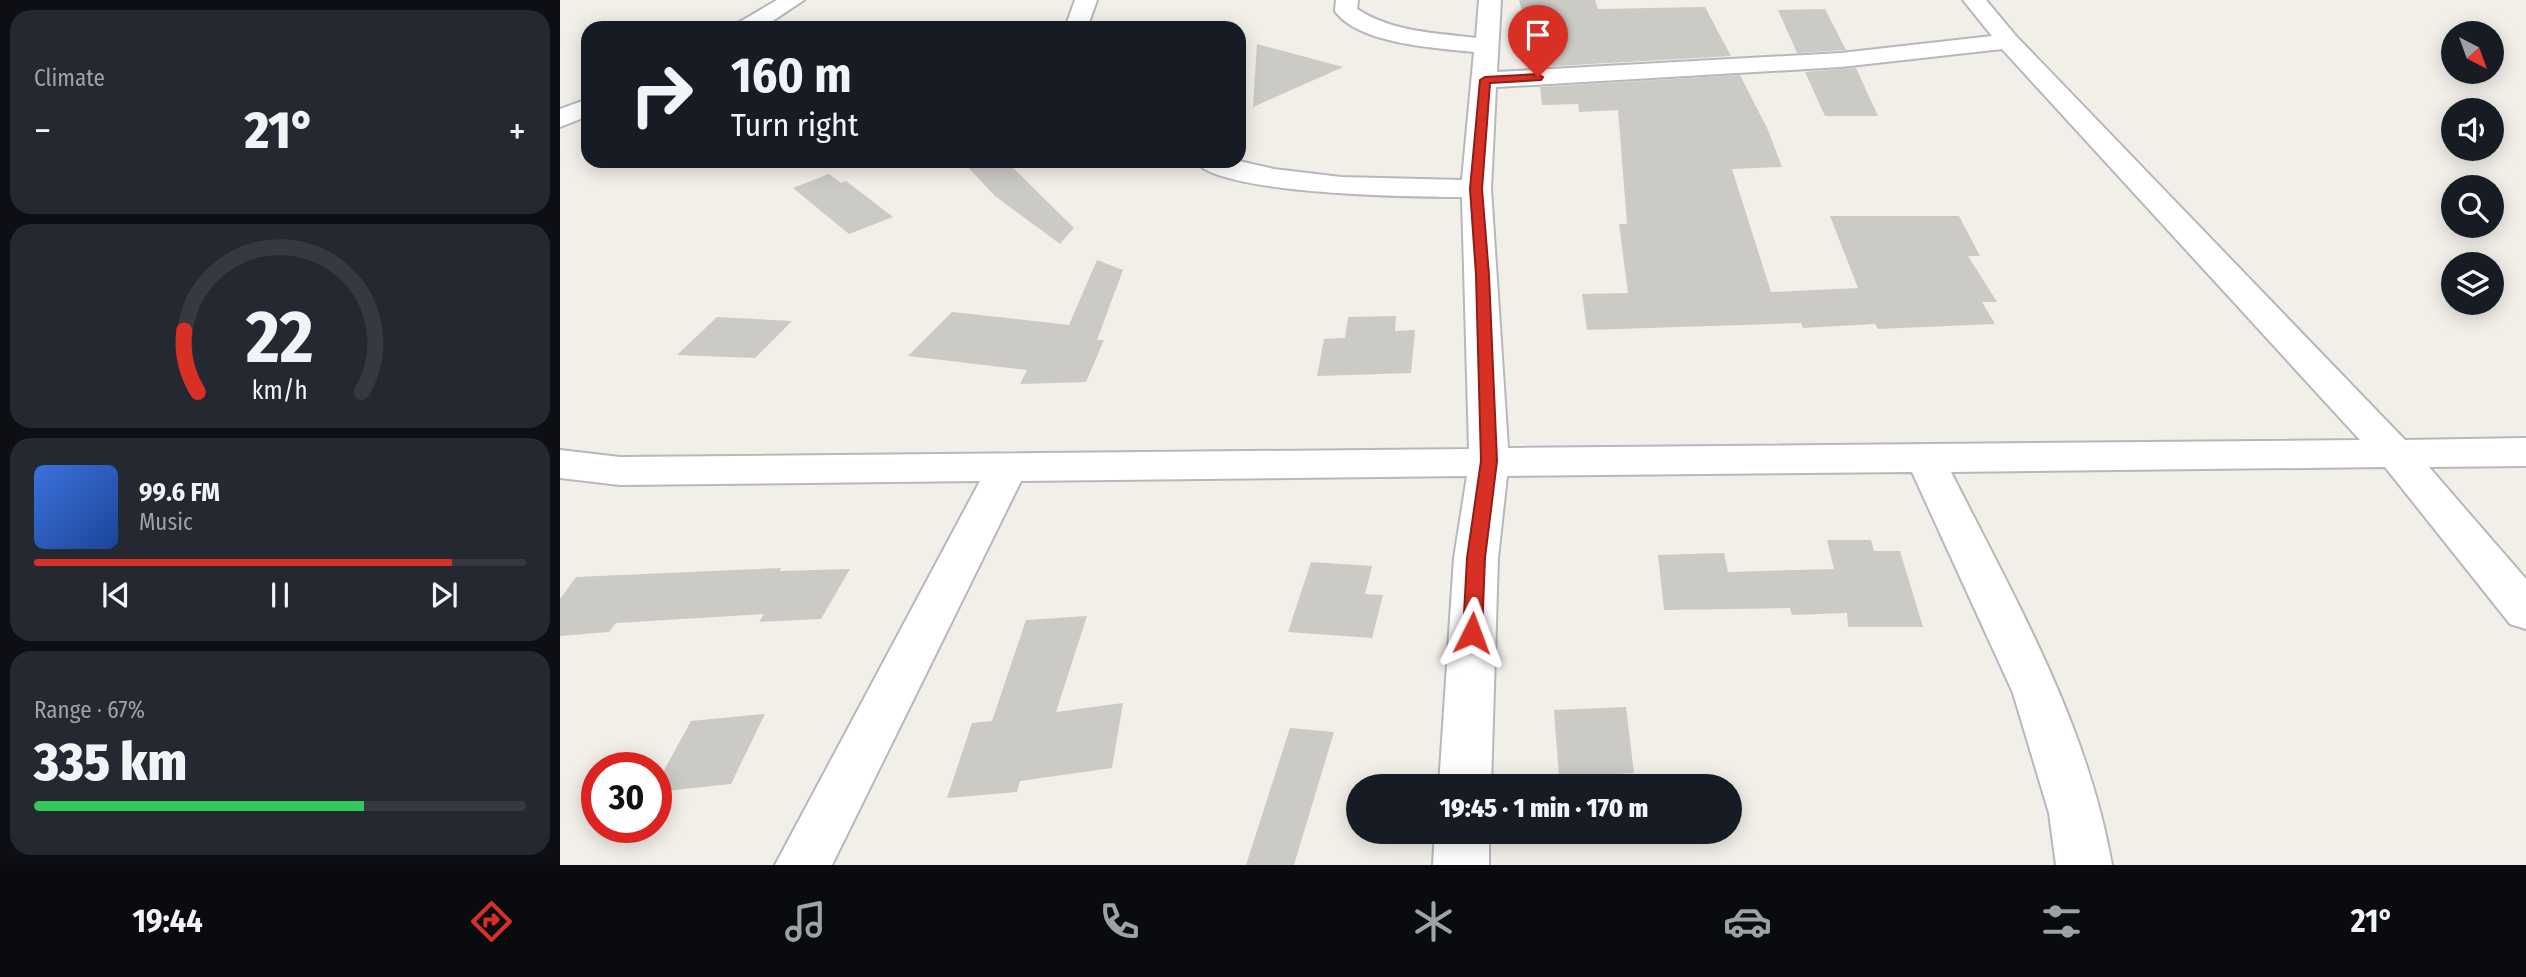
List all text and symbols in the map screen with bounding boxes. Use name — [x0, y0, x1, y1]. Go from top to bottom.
pin — [1508, 5, 1568, 77]
icon: arrive — [1519, 16, 1557, 54]
north arrow — [2441, 21, 2504, 84]
map controls — [2441, 21, 2504, 315]
text: 160 m — [731, 46, 852, 105]
icon: right — [616, 49, 707, 140]
text: Climate — [34, 64, 105, 92]
button: sound — [2441, 98, 2504, 161]
text: 21° — [245, 99, 315, 162]
text: Turn right — [731, 106, 858, 144]
text: − — [34, 108, 51, 154]
text: + — [509, 108, 526, 154]
button: search — [2441, 175, 2504, 238]
button: layers — [2441, 252, 2504, 315]
text: 22 — [245, 294, 314, 381]
text: km/h — [252, 375, 308, 405]
text: 99.6 FM — [139, 477, 220, 508]
text: Music — [139, 508, 193, 536]
icon: previous — [97, 576, 135, 614]
icon: pause — [261, 576, 299, 614]
icon: next — [425, 576, 463, 614]
position arrow — [1435, 596, 1509, 670]
text: Range · 67% — [34, 696, 145, 724]
text: 335 km — [34, 731, 187, 794]
speed limit sign: 30 — [581, 752, 672, 843]
text: 19:45 · 1 min · 170 m — [1440, 793, 1648, 824]
icon: directions — [467, 897, 516, 946]
icon: music — [781, 897, 830, 946]
icon: phone — [1095, 897, 1144, 946]
icon: climate — [1409, 897, 1458, 946]
icon: car — [1723, 897, 1772, 946]
icon: filters — [2037, 897, 2086, 946]
text: 19:44 — [132, 902, 203, 940]
text: 21° — [2351, 902, 2394, 940]

